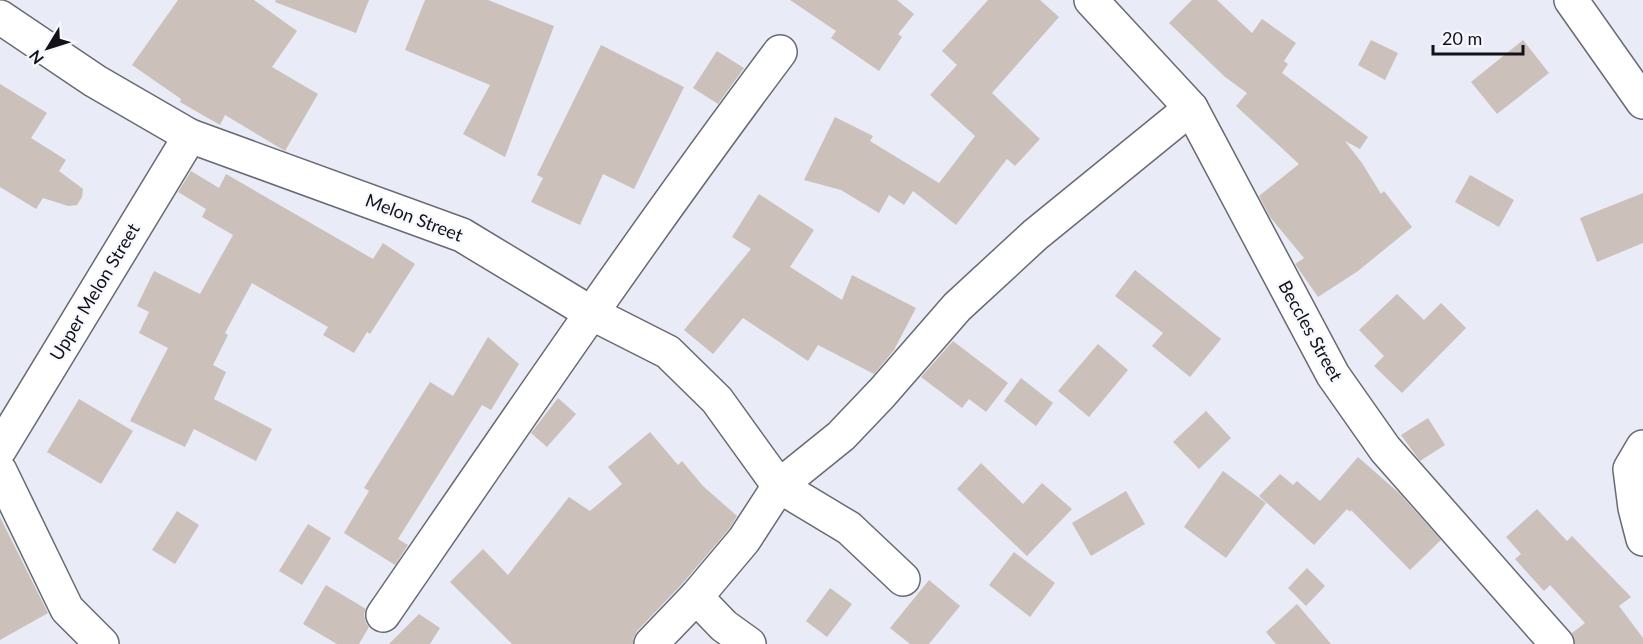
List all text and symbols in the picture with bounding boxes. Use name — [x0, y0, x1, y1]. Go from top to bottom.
north arrow — [18, 18, 78, 78]
scale bar — [1433, 18, 1523, 56]
text: 20 m — [1442, 27, 1482, 49]
text: N — [25, 47, 47, 68]
street label: Melon Street — [363, 188, 467, 246]
street label: Upper Melon Street — [45, 219, 144, 364]
street label: Beccles Street — [1274, 276, 1348, 385]

